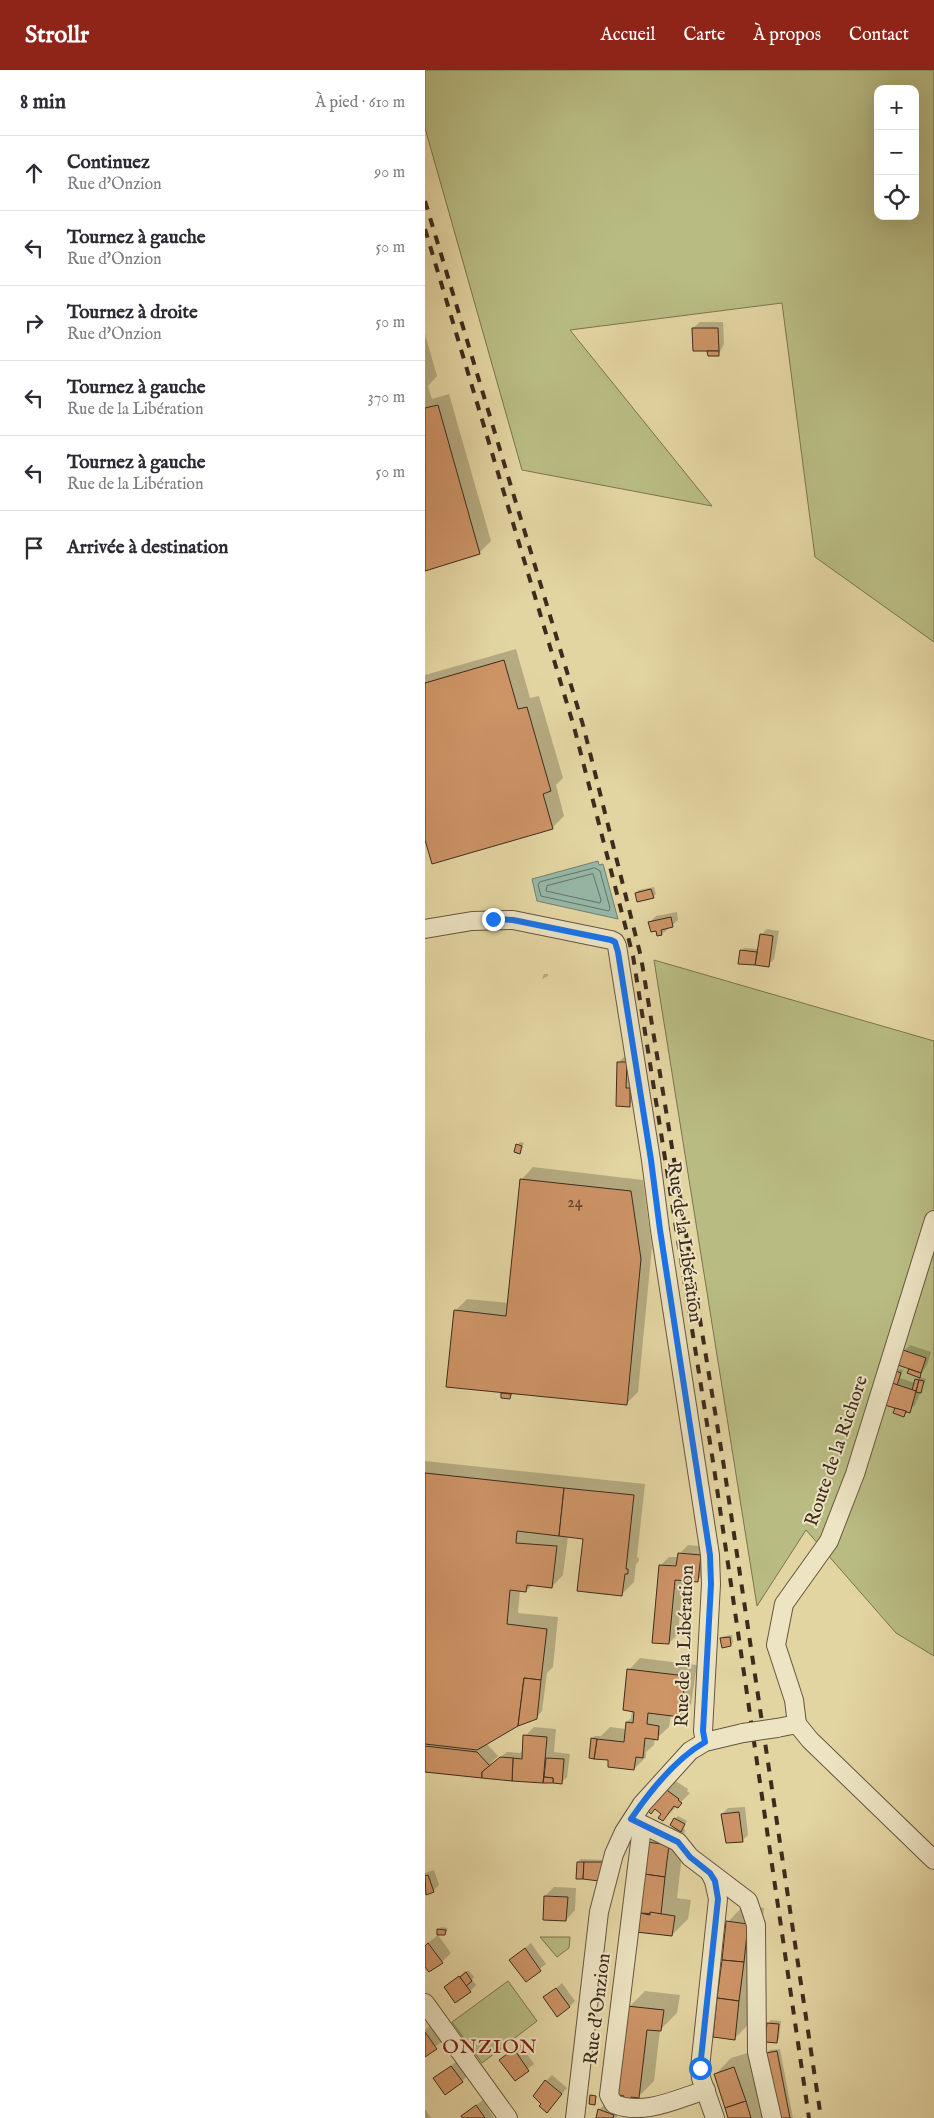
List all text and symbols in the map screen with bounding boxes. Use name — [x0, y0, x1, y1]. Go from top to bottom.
text: Strollr — [25, 20, 89, 51]
text: Accueil — [601, 24, 656, 47]
text: Carte — [684, 24, 725, 47]
text: À propos — [753, 24, 821, 47]
text: Contact — [849, 24, 909, 47]
map controls — [874, 85, 919, 220]
button: + — [874, 85, 919, 130]
text: 8 min — [20, 89, 66, 116]
text: À pied · 610 m — [315, 93, 405, 113]
button: − — [874, 130, 919, 175]
text: Continuez — [67, 151, 150, 175]
icon: ahead — [20, 159, 48, 187]
text: 90 m — [374, 163, 405, 183]
text: Rue d'Onzion — [67, 175, 162, 195]
button: locate — [874, 175, 919, 220]
text: Tournez à gauche — [67, 226, 206, 250]
icon: left — [20, 234, 48, 262]
text: 50 m — [376, 238, 405, 258]
text: Rue d'Onzion — [67, 250, 162, 270]
text: Tournez à droite — [67, 301, 198, 325]
icon: right — [20, 309, 48, 337]
text: 50 m — [376, 313, 405, 333]
text: Rue d'Onzion — [67, 325, 162, 345]
text: Tournez à gauche — [67, 376, 206, 400]
icon: left — [20, 384, 48, 412]
text: 370 m — [368, 388, 405, 408]
text: Rue de la Libération — [67, 400, 203, 420]
text: Tournez à gauche — [67, 451, 206, 475]
icon: left — [20, 459, 48, 487]
text: 50 m — [376, 463, 405, 483]
text: Rue de la Libération — [67, 475, 203, 495]
icon: arrive — [20, 534, 48, 562]
text: Arrivée à destination — [67, 536, 228, 560]
route end — [482, 908, 505, 931]
street label: Rue de la Libération — [661, 1160, 707, 1324]
house number: 24 — [567, 1193, 583, 1213]
street label: Route de la Richore — [800, 1372, 874, 1529]
street label: Rue de la Libération — [670, 1565, 700, 1727]
street label: Rue d'Onzion — [579, 1952, 617, 2066]
district label: ONZION — [442, 2035, 538, 2060]
route start — [689, 2057, 712, 2080]

